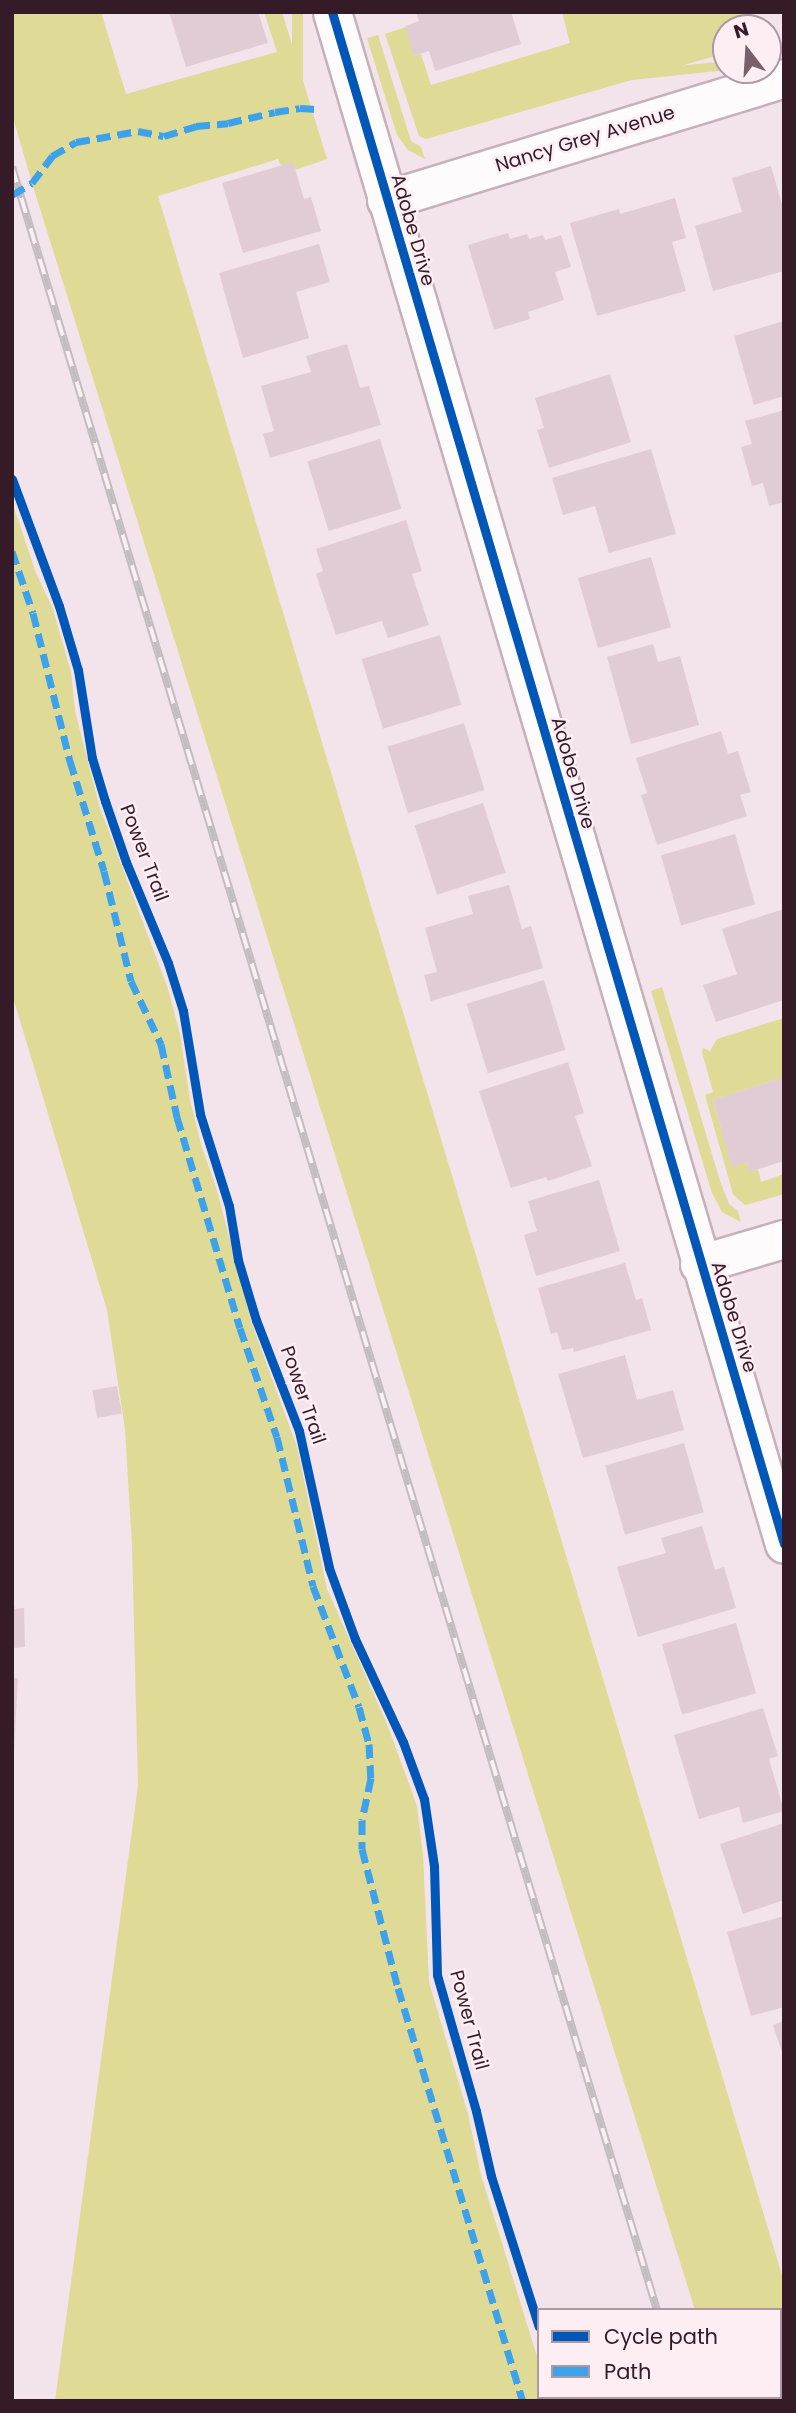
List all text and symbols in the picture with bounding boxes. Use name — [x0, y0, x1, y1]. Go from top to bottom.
north arrow — [712, 14, 782, 84]
text: N — [731, 15, 752, 45]
street label: Nancy Grey Avenue — [493, 101, 677, 177]
street label: Adobe Drive — [386, 172, 440, 288]
street label: Adobe Drive — [546, 715, 600, 831]
street label: Power Trail — [115, 801, 173, 905]
street label: Adobe Drive — [706, 1259, 762, 1375]
street label: Power Trail — [276, 1343, 330, 1447]
street label: Power Trail — [445, 1968, 493, 2072]
legend — [537, 2308, 782, 2399]
text: Cycle path — [604, 2322, 718, 2351]
text: Path — [604, 2357, 651, 2386]

